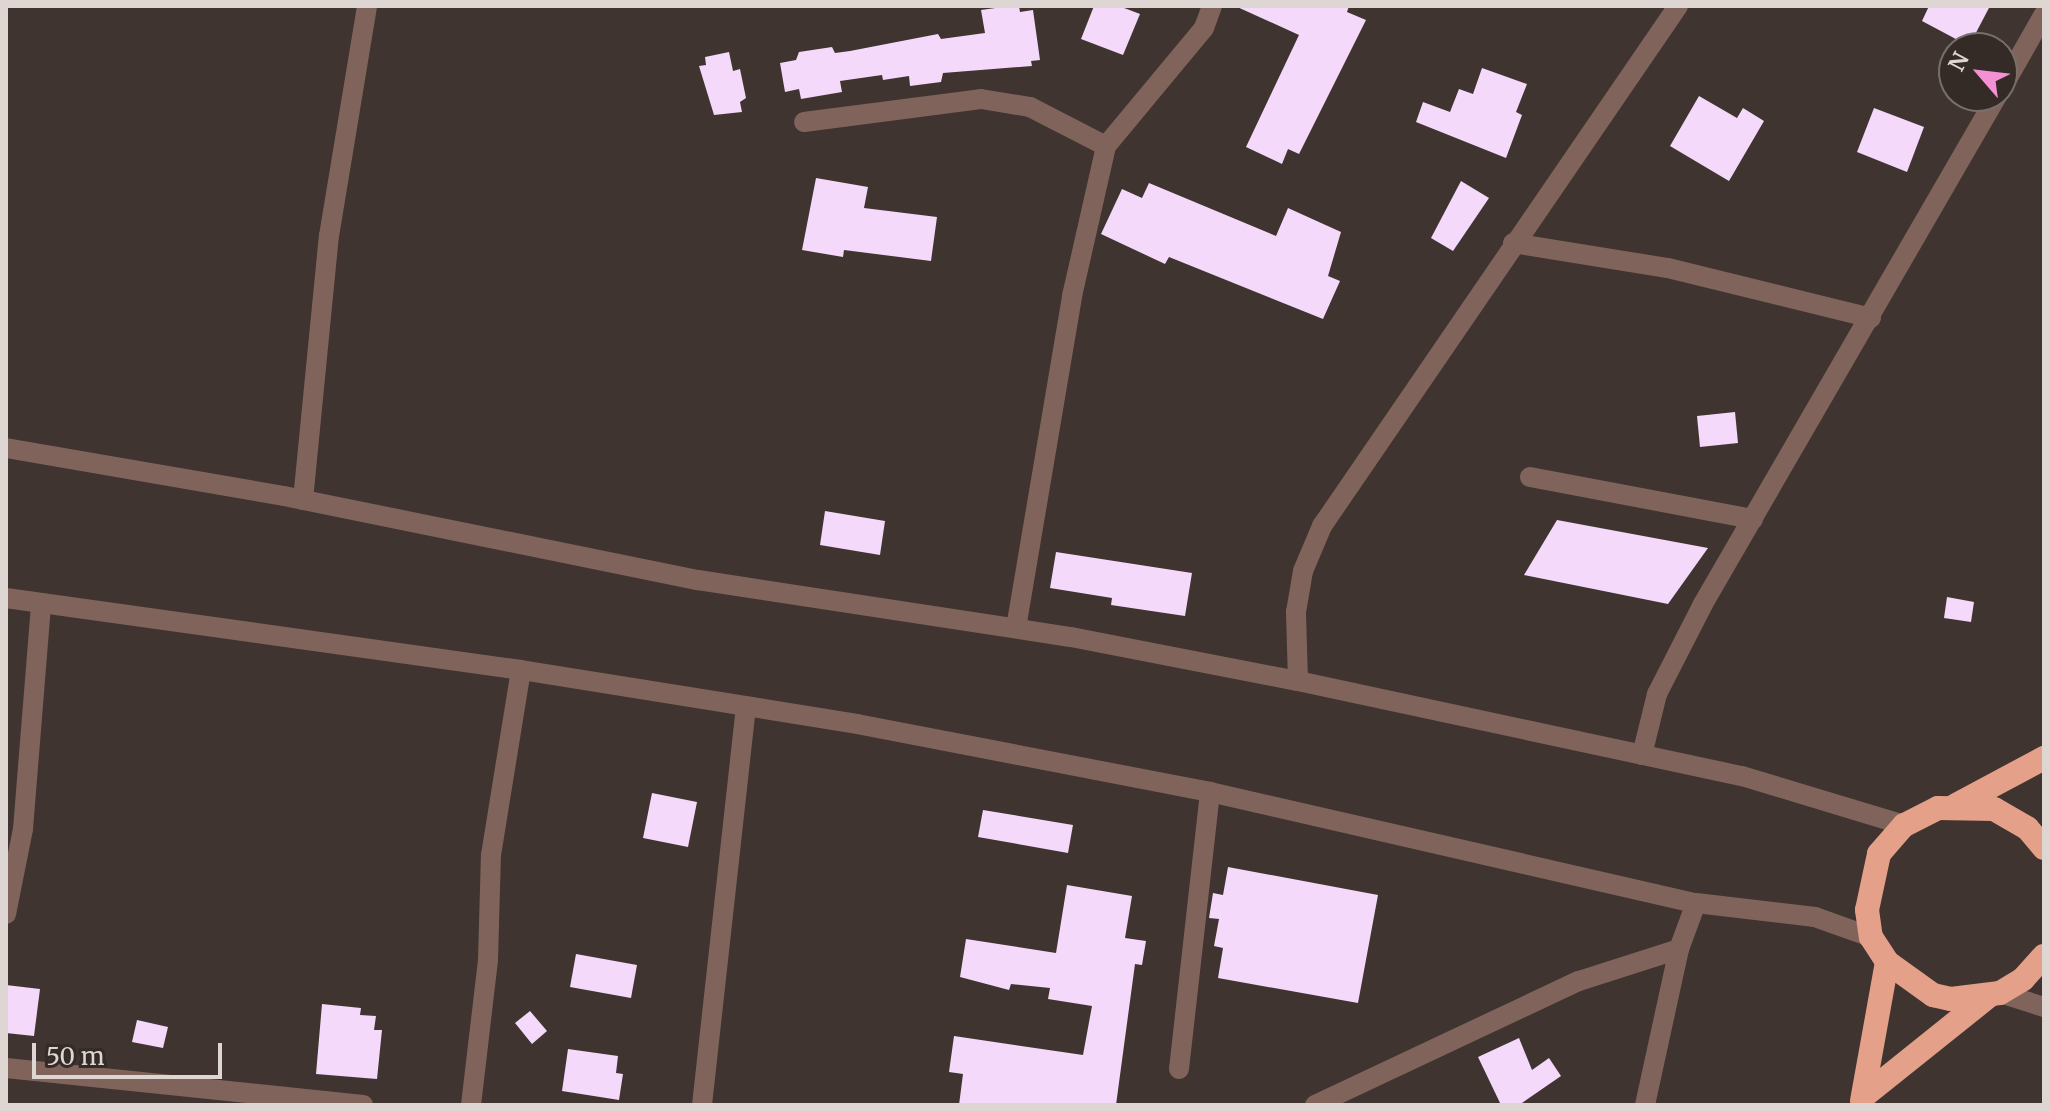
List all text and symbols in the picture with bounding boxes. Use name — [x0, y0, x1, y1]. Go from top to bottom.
north arrow — [1938, 32, 2018, 112]
text: N — [1942, 47, 1975, 76]
scale bar — [36, 1027, 226, 1077]
text: 50 m — [46, 1041, 105, 1072]

